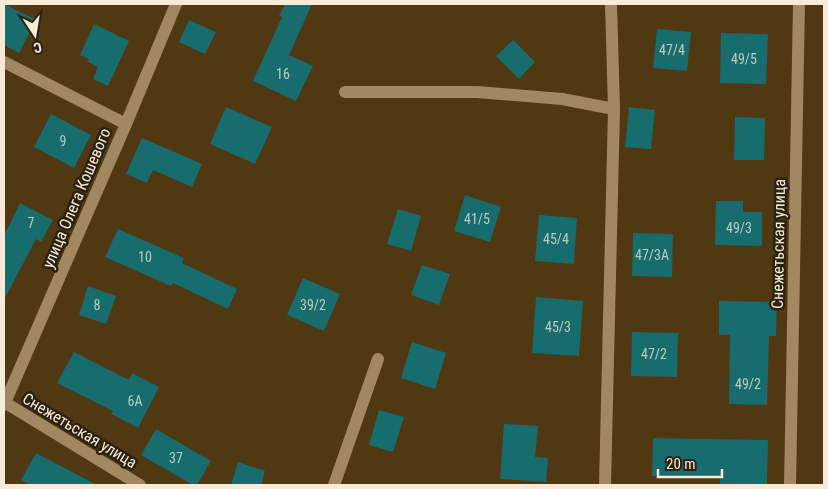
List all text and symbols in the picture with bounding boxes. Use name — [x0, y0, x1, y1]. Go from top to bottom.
north arrow — [10, 10, 60, 60]
text: С — [32, 39, 43, 56]
house number: 47/4 — [659, 42, 685, 58]
house number: 49/5 — [731, 51, 757, 67]
house number: 16 — [276, 66, 290, 82]
street label: улица Олега Кошевого — [38, 125, 115, 271]
house number: 9 — [60, 133, 66, 149]
street label: Снежетьская улица — [768, 179, 789, 309]
house number: 41/5 — [464, 211, 490, 227]
house number: 7 — [28, 215, 35, 231]
house number: 49/3 — [726, 220, 752, 236]
house number: 45/4 — [543, 231, 569, 247]
house number: 47/3А — [635, 247, 669, 263]
house number: 10 — [138, 249, 152, 265]
house number: 8 — [94, 297, 101, 313]
house number: 39/2 — [300, 297, 326, 313]
house number: 45/3 — [545, 319, 571, 335]
house number: 47/2 — [641, 346, 667, 362]
house number: 49/2 — [735, 376, 761, 392]
street label: Снежетьская улица — [19, 389, 140, 472]
house number: 6А — [128, 393, 142, 409]
scale bar — [658, 446, 722, 478]
house number: 37 — [169, 450, 183, 466]
text: 20 m — [666, 455, 696, 473]

